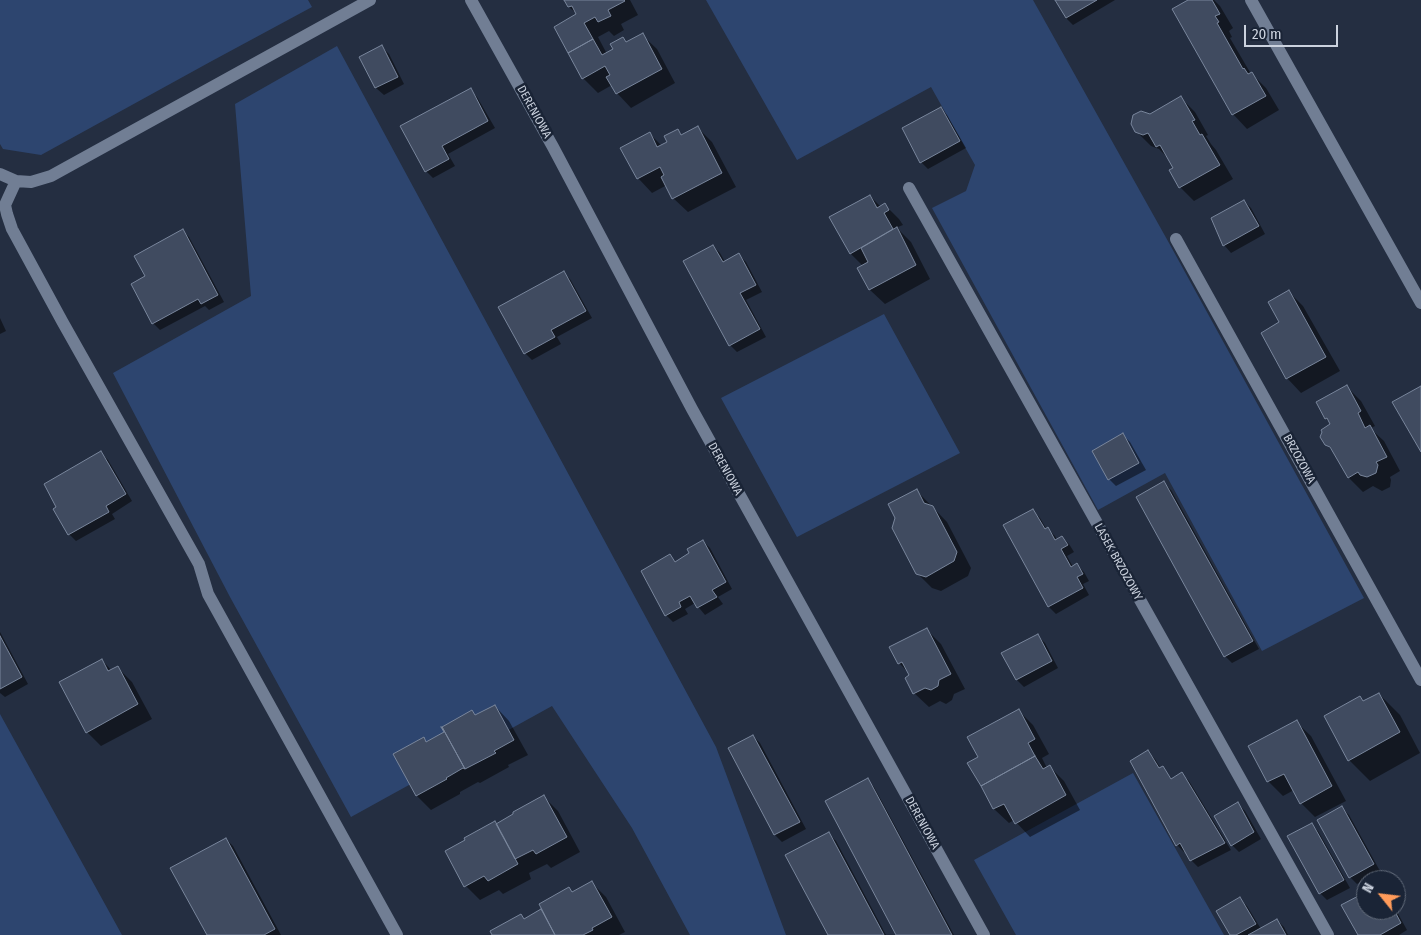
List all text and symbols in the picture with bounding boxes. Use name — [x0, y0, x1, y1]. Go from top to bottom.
scale bar — [1246, 15, 1340, 47]
text: 20 m — [1252, 25, 1282, 43]
street label: DERENIOWA — [514, 83, 554, 141]
street label: BRZOZOWA — [1280, 432, 1318, 486]
street label: DERENIOWA — [705, 440, 745, 498]
street label: LASEK BRZOZOWY — [1091, 521, 1145, 603]
street label: DERENIOWA — [902, 794, 942, 852]
north arrow — [1356, 870, 1406, 920]
text: N — [1359, 880, 1378, 896]

